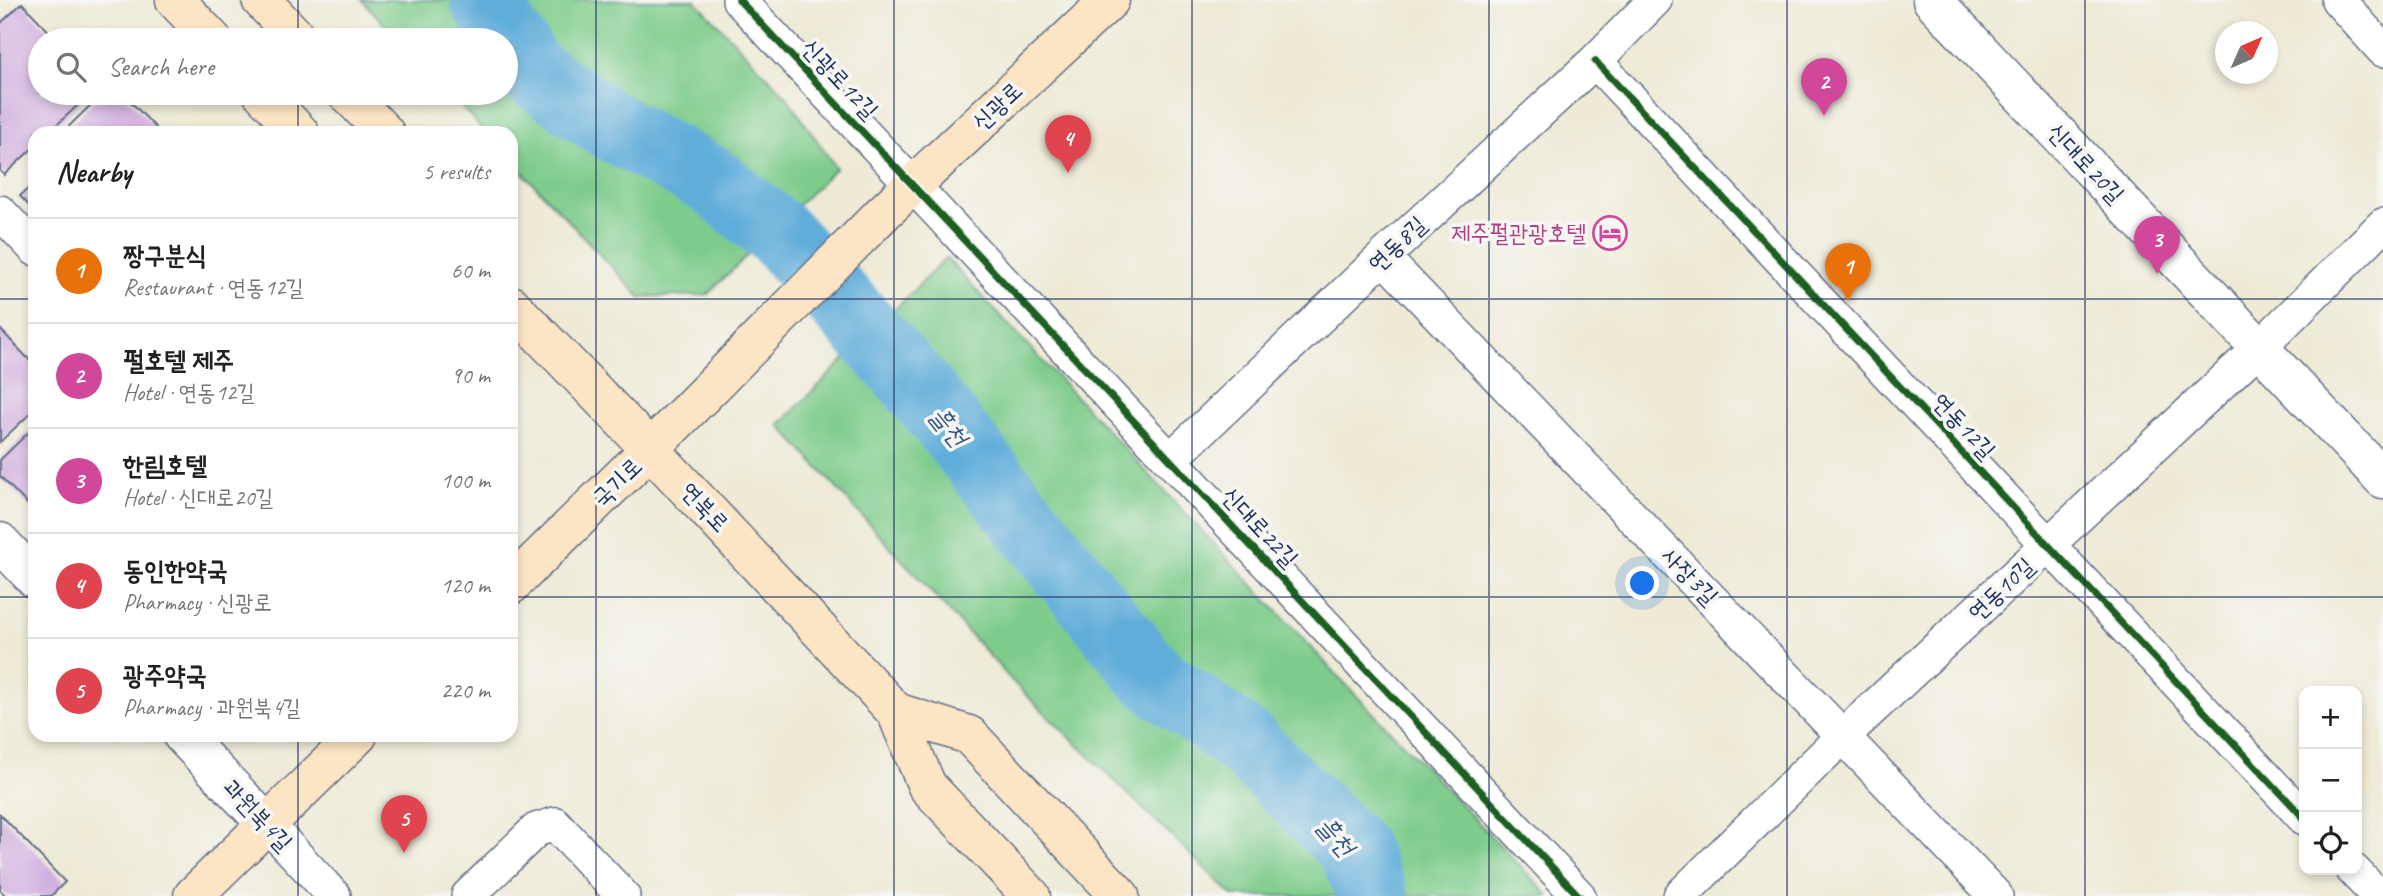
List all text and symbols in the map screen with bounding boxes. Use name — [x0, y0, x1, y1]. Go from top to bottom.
north arrow — [2215, 21, 2278, 84]
search box — [28, 28, 518, 105]
street label: 신광로12길 — [795, 33, 885, 125]
icon: search — [52, 48, 90, 86]
text: Search here — [108, 50, 214, 83]
pin: 2 — [1801, 58, 1847, 116]
street label: 신광로 — [966, 75, 1028, 137]
pin: 4 — [1045, 115, 1091, 173]
street label: 신대로20길 — [2041, 117, 2131, 209]
text: Nearby — [56, 153, 132, 191]
text: 5 results — [423, 157, 490, 186]
street label: 연동8길 — [1362, 210, 1432, 278]
hotel icon: 제주펄관광호텔 — [1591, 214, 1629, 252]
pin: 3 — [2134, 216, 2180, 274]
place label: 제주펄관광호텔 — [1451, 218, 1586, 248]
text: 짱구분식 — [123, 239, 207, 272]
pin: 1 — [1825, 243, 1871, 301]
text: 1 — [74, 256, 84, 285]
text: 60 m — [451, 256, 490, 285]
text: Restaurant · 연동12길 — [123, 273, 304, 302]
text: 펄호텔 제주 — [123, 344, 234, 377]
text: 2 — [74, 361, 84, 390]
text: 90 m — [451, 361, 490, 390]
text: Hotel · 연동12길 — [123, 378, 255, 407]
street label: 연동12길 — [1926, 387, 2002, 465]
water label: 흘천 — [923, 400, 977, 455]
text: 한림호텔 — [123, 449, 207, 482]
street label: 국기로 — [586, 451, 648, 513]
text: 3 — [74, 466, 84, 495]
text: 100 m — [441, 466, 490, 495]
street label: 연북로 — [674, 476, 736, 538]
street label: 신대로22길 — [1215, 481, 1305, 573]
text: Hotel · 신대로20길 — [123, 483, 273, 512]
street label: 사장3길 — [1655, 541, 1725, 611]
street label: 연동10길 — [1962, 551, 2040, 627]
text: 동인한약국 — [123, 554, 228, 587]
your location — [1625, 566, 1659, 600]
text: 4 — [74, 571, 84, 600]
text: 120 m — [441, 571, 490, 600]
text: Pharmacy · 신광로 — [123, 588, 272, 617]
text: 광주약국 — [123, 659, 207, 692]
text: 5 — [74, 676, 84, 705]
text: 220 m — [441, 676, 490, 705]
map controls — [2299, 686, 2362, 875]
button: + — [2299, 686, 2362, 749]
text: Pharmacy · 과원북4길 — [123, 693, 301, 722]
button: − — [2299, 749, 2362, 812]
street label: 과원북4길 — [217, 773, 299, 857]
pin: 5 — [381, 795, 427, 853]
water label: 흘천 — [1309, 810, 1364, 865]
button: locate — [2299, 812, 2362, 875]

